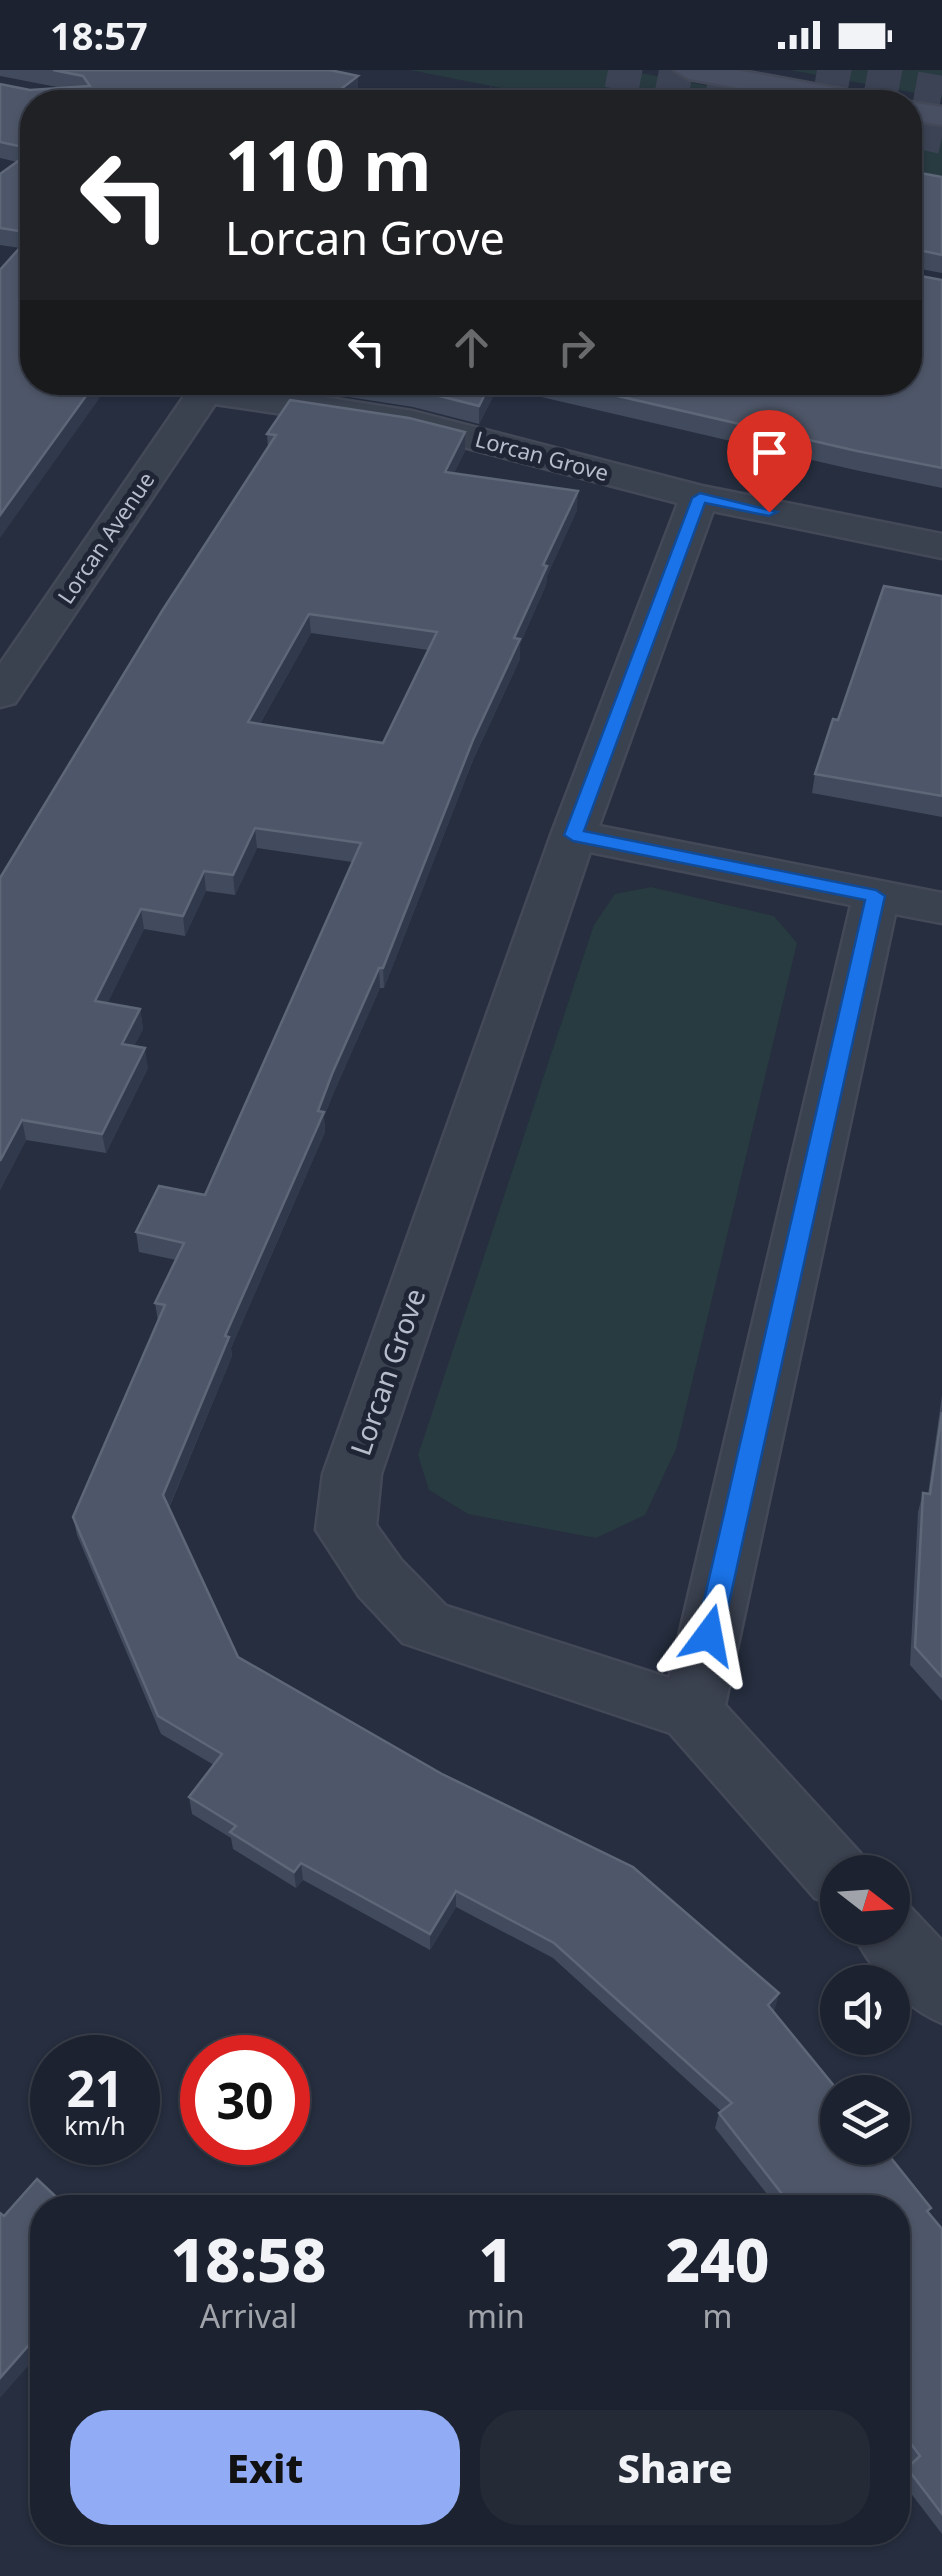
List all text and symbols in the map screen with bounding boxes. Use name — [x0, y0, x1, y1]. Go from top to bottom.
text: 18:57 — [50, 9, 148, 61]
text: 110 m — [225, 116, 432, 212]
icon: left — [60, 130, 190, 260]
text: Lorcan Grove — [225, 207, 505, 268]
icon: left — [339, 320, 394, 375]
icon: ahead — [444, 320, 499, 375]
icon: right — [549, 320, 604, 375]
pin — [727, 410, 812, 513]
street label: Lorcan Grove — [472, 423, 612, 487]
icon: arrive — [742, 425, 797, 480]
street label: Lorcan Avenue — [50, 466, 160, 609]
street label: Lorcan Grove — [341, 1283, 433, 1460]
position arrow — [657, 1583, 761, 1687]
north arrow — [820, 1855, 910, 1945]
map controls — [820, 1855, 910, 2165]
button: sound — [820, 1965, 910, 2055]
speed limit sign: 30 — [180, 2035, 310, 2165]
text: 21 — [66, 2054, 124, 2122]
button: layers — [820, 2075, 910, 2165]
text: km/h — [64, 2108, 126, 2142]
text: 18:58 — [171, 2218, 326, 2300]
text: 1 — [479, 2218, 513, 2300]
text: 240 — [665, 2218, 769, 2300]
text: Arrival — [200, 2294, 297, 2337]
text: min — [467, 2294, 525, 2337]
text: m — [702, 2294, 732, 2337]
button: Exit — [70, 2410, 460, 2525]
button: Share — [480, 2410, 870, 2525]

